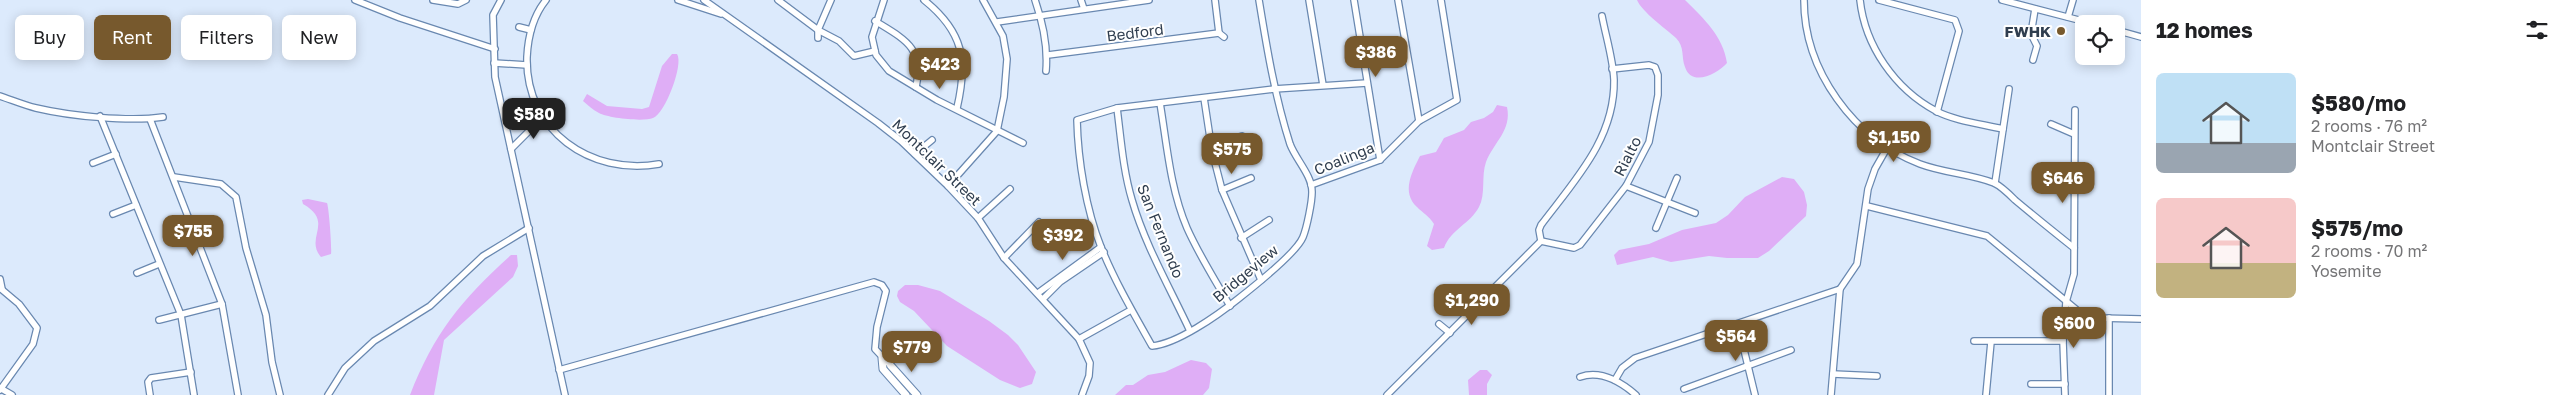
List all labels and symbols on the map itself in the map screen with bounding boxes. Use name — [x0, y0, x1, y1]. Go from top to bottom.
street label: Bedford — [1105, 20, 1165, 44]
place label: FWHK — [2005, 22, 2051, 40]
marker: FWHK — [2055, 25, 2067, 37]
pin: $386 — [1346, 36, 1406, 78]
pin: $423 — [910, 48, 970, 90]
pin: $580 — [504, 98, 564, 140]
street label: Montclair Street — [889, 115, 985, 209]
pin: $1,150 — [1853, 120, 1935, 163]
pin: $575 — [1202, 132, 1262, 175]
street label: Rialto — [1609, 133, 1645, 179]
street label: Coalinga — [1311, 138, 1377, 178]
pin: $646 — [2033, 162, 2093, 204]
street label: San Fernando — [1134, 181, 1188, 281]
pin: $755 — [163, 214, 223, 257]
pin: $392 — [1033, 218, 1093, 261]
street label: Bridgeview — [1209, 240, 1281, 306]
pin: $1,290 — [1431, 284, 1513, 326]
pin: $600 — [2044, 306, 2104, 349]
pin: $564 — [1706, 320, 1766, 362]
pin: $779 — [882, 330, 942, 373]

